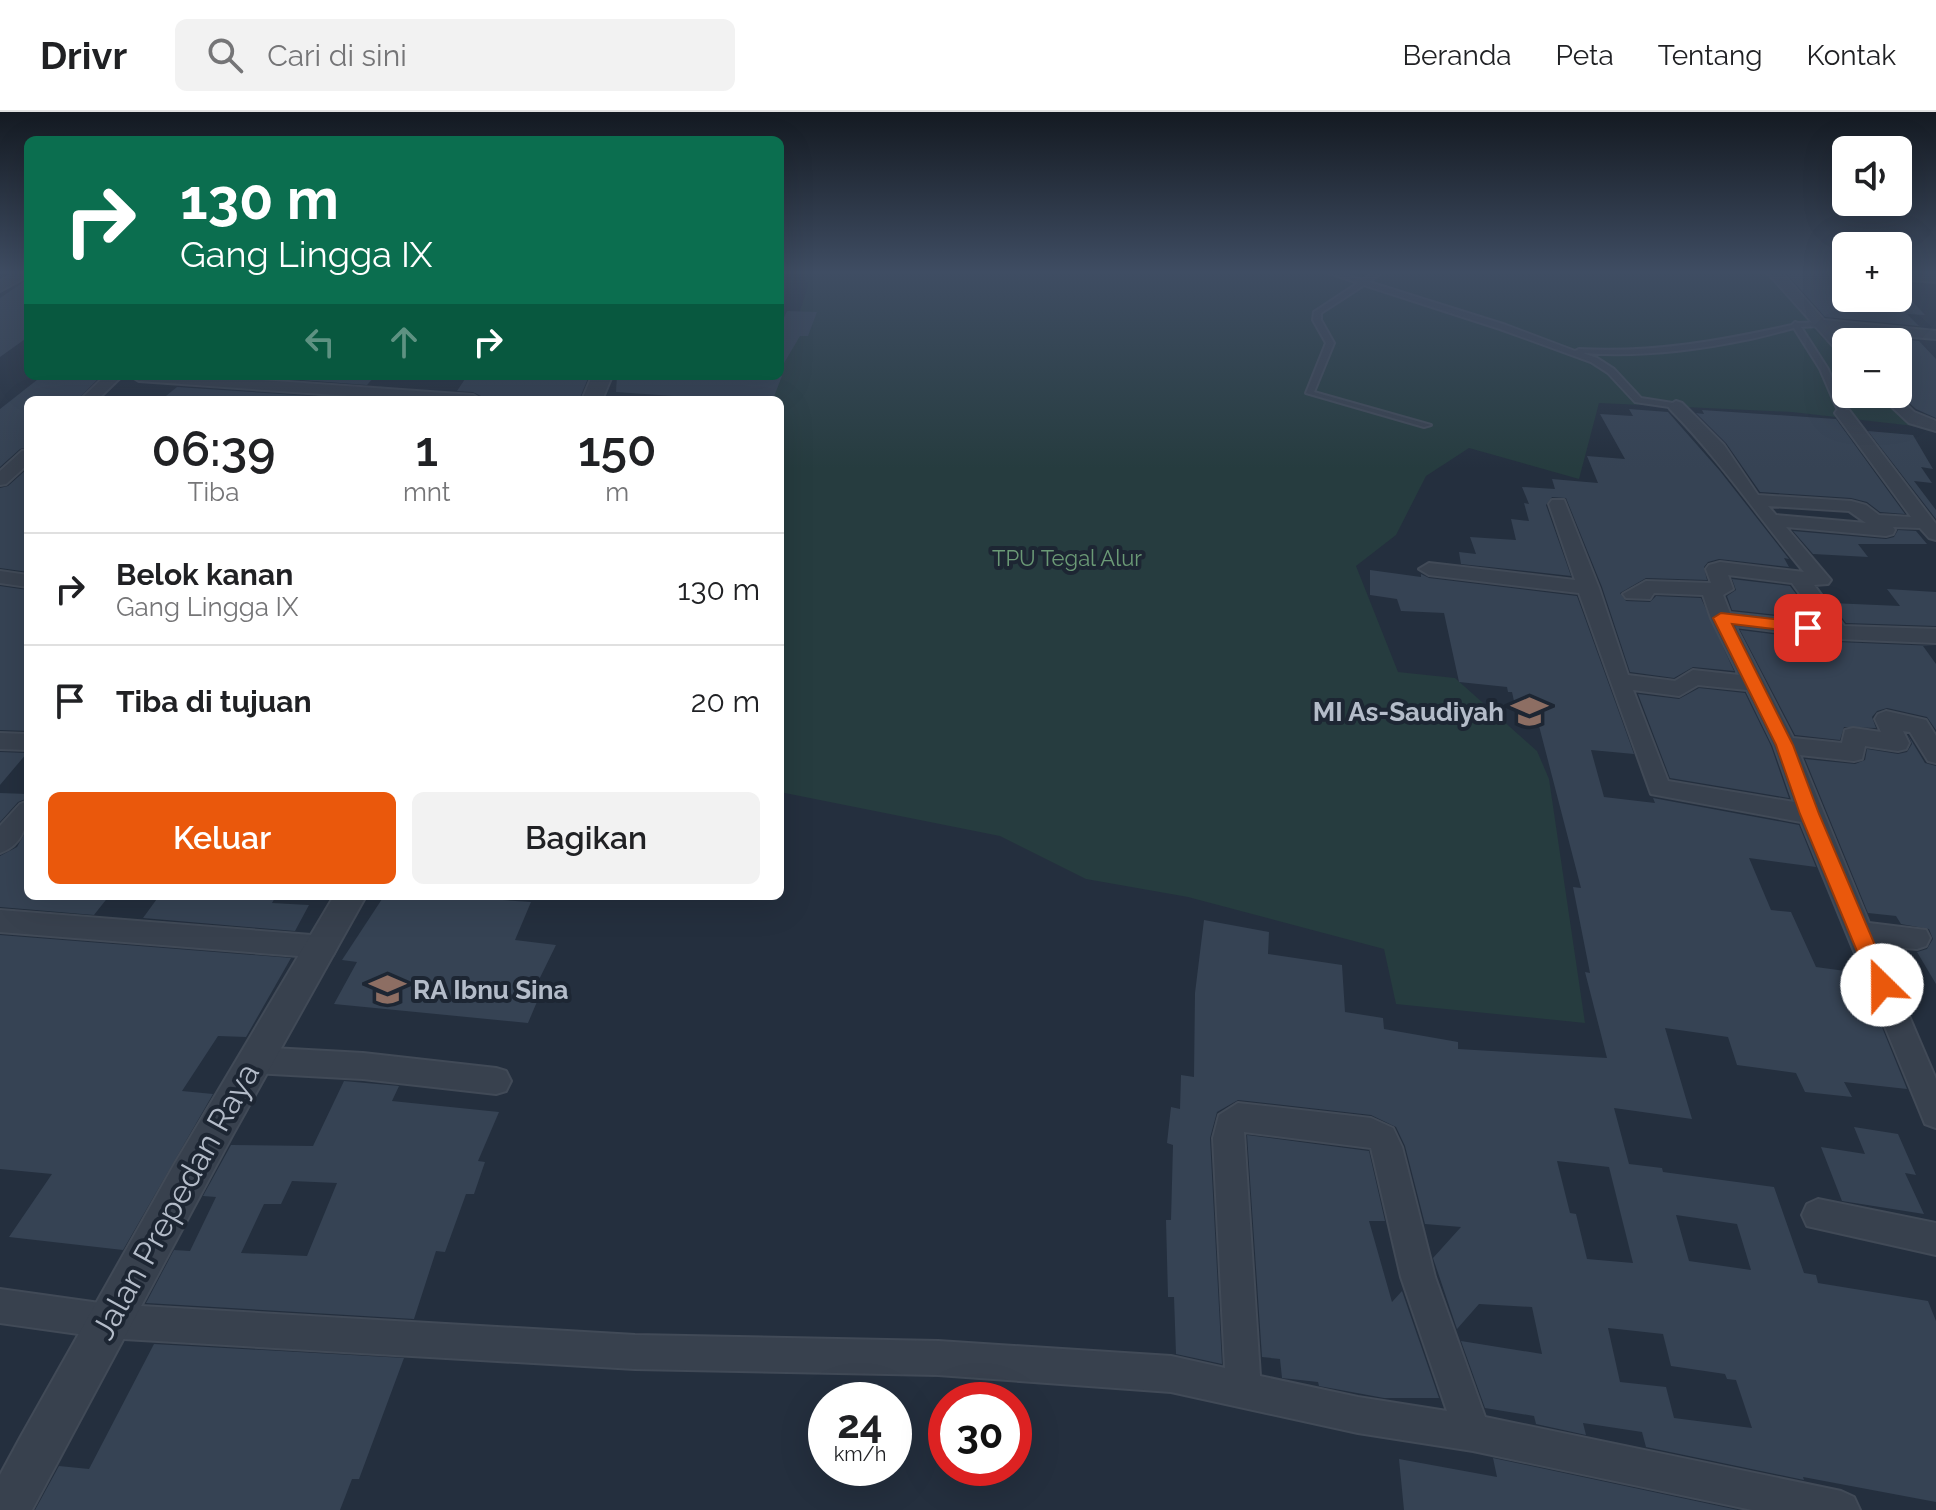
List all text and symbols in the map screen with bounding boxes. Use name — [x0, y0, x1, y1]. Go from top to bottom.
search box — [175, 19, 735, 91]
text: Drivr — [40, 33, 127, 78]
icon: search — [203, 33, 247, 77]
text: Cari di sini — [267, 38, 407, 73]
text: Beranda — [1402, 39, 1512, 72]
text: Peta — [1556, 39, 1614, 72]
text: Tentang — [1658, 39, 1763, 72]
text: Kontak — [1807, 39, 1896, 72]
map controls — [1832, 136, 1912, 408]
button: sound — [1832, 136, 1912, 216]
text: 130 m — [180, 166, 339, 232]
icon: right — [48, 168, 152, 272]
button: + — [1832, 232, 1912, 312]
text: Gang Lingga IX — [180, 233, 433, 275]
icon: left — [298, 320, 342, 364]
icon: ahead — [382, 320, 426, 364]
icon: right — [466, 320, 510, 364]
button: − — [1832, 328, 1912, 408]
text: 06:39 — [151, 421, 275, 477]
text: 1 — [415, 421, 438, 477]
text: 150 — [578, 421, 657, 477]
text: Tiba — [188, 477, 239, 507]
text: mnt — [403, 477, 451, 507]
text: m — [605, 477, 629, 507]
park label: TPU Tegal Alur — [992, 545, 1142, 571]
text: Belok kanan — [116, 557, 293, 592]
icon: right — [48, 567, 92, 611]
text: 130 m — [678, 572, 760, 607]
text: Gang Lingga IX — [116, 592, 298, 622]
pin — [1774, 594, 1842, 662]
icon: arrive — [1786, 606, 1830, 650]
icon: arrive — [48, 679, 92, 723]
text: Tiba di tujuan — [116, 684, 312, 719]
text: 20 m — [691, 684, 760, 719]
school or university icon: MI As-Saudiyah — [1511, 693, 1549, 731]
place label: MI As-Saudiyah — [1313, 697, 1504, 727]
button: Keluar — [48, 792, 396, 884]
button: Bagikan — [412, 792, 760, 884]
position arrow — [1840, 943, 1924, 1027]
school or university icon: RA Ibnu Sina — [368, 971, 406, 1009]
place label: RA Ibnu Sina — [413, 975, 568, 1005]
street label: Jalan Prepedan Raya — [84, 1057, 266, 1345]
speed limit sign: 30 — [928, 1382, 1032, 1486]
text: 24 — [837, 1400, 883, 1447]
text: km/h — [834, 1442, 886, 1466]

